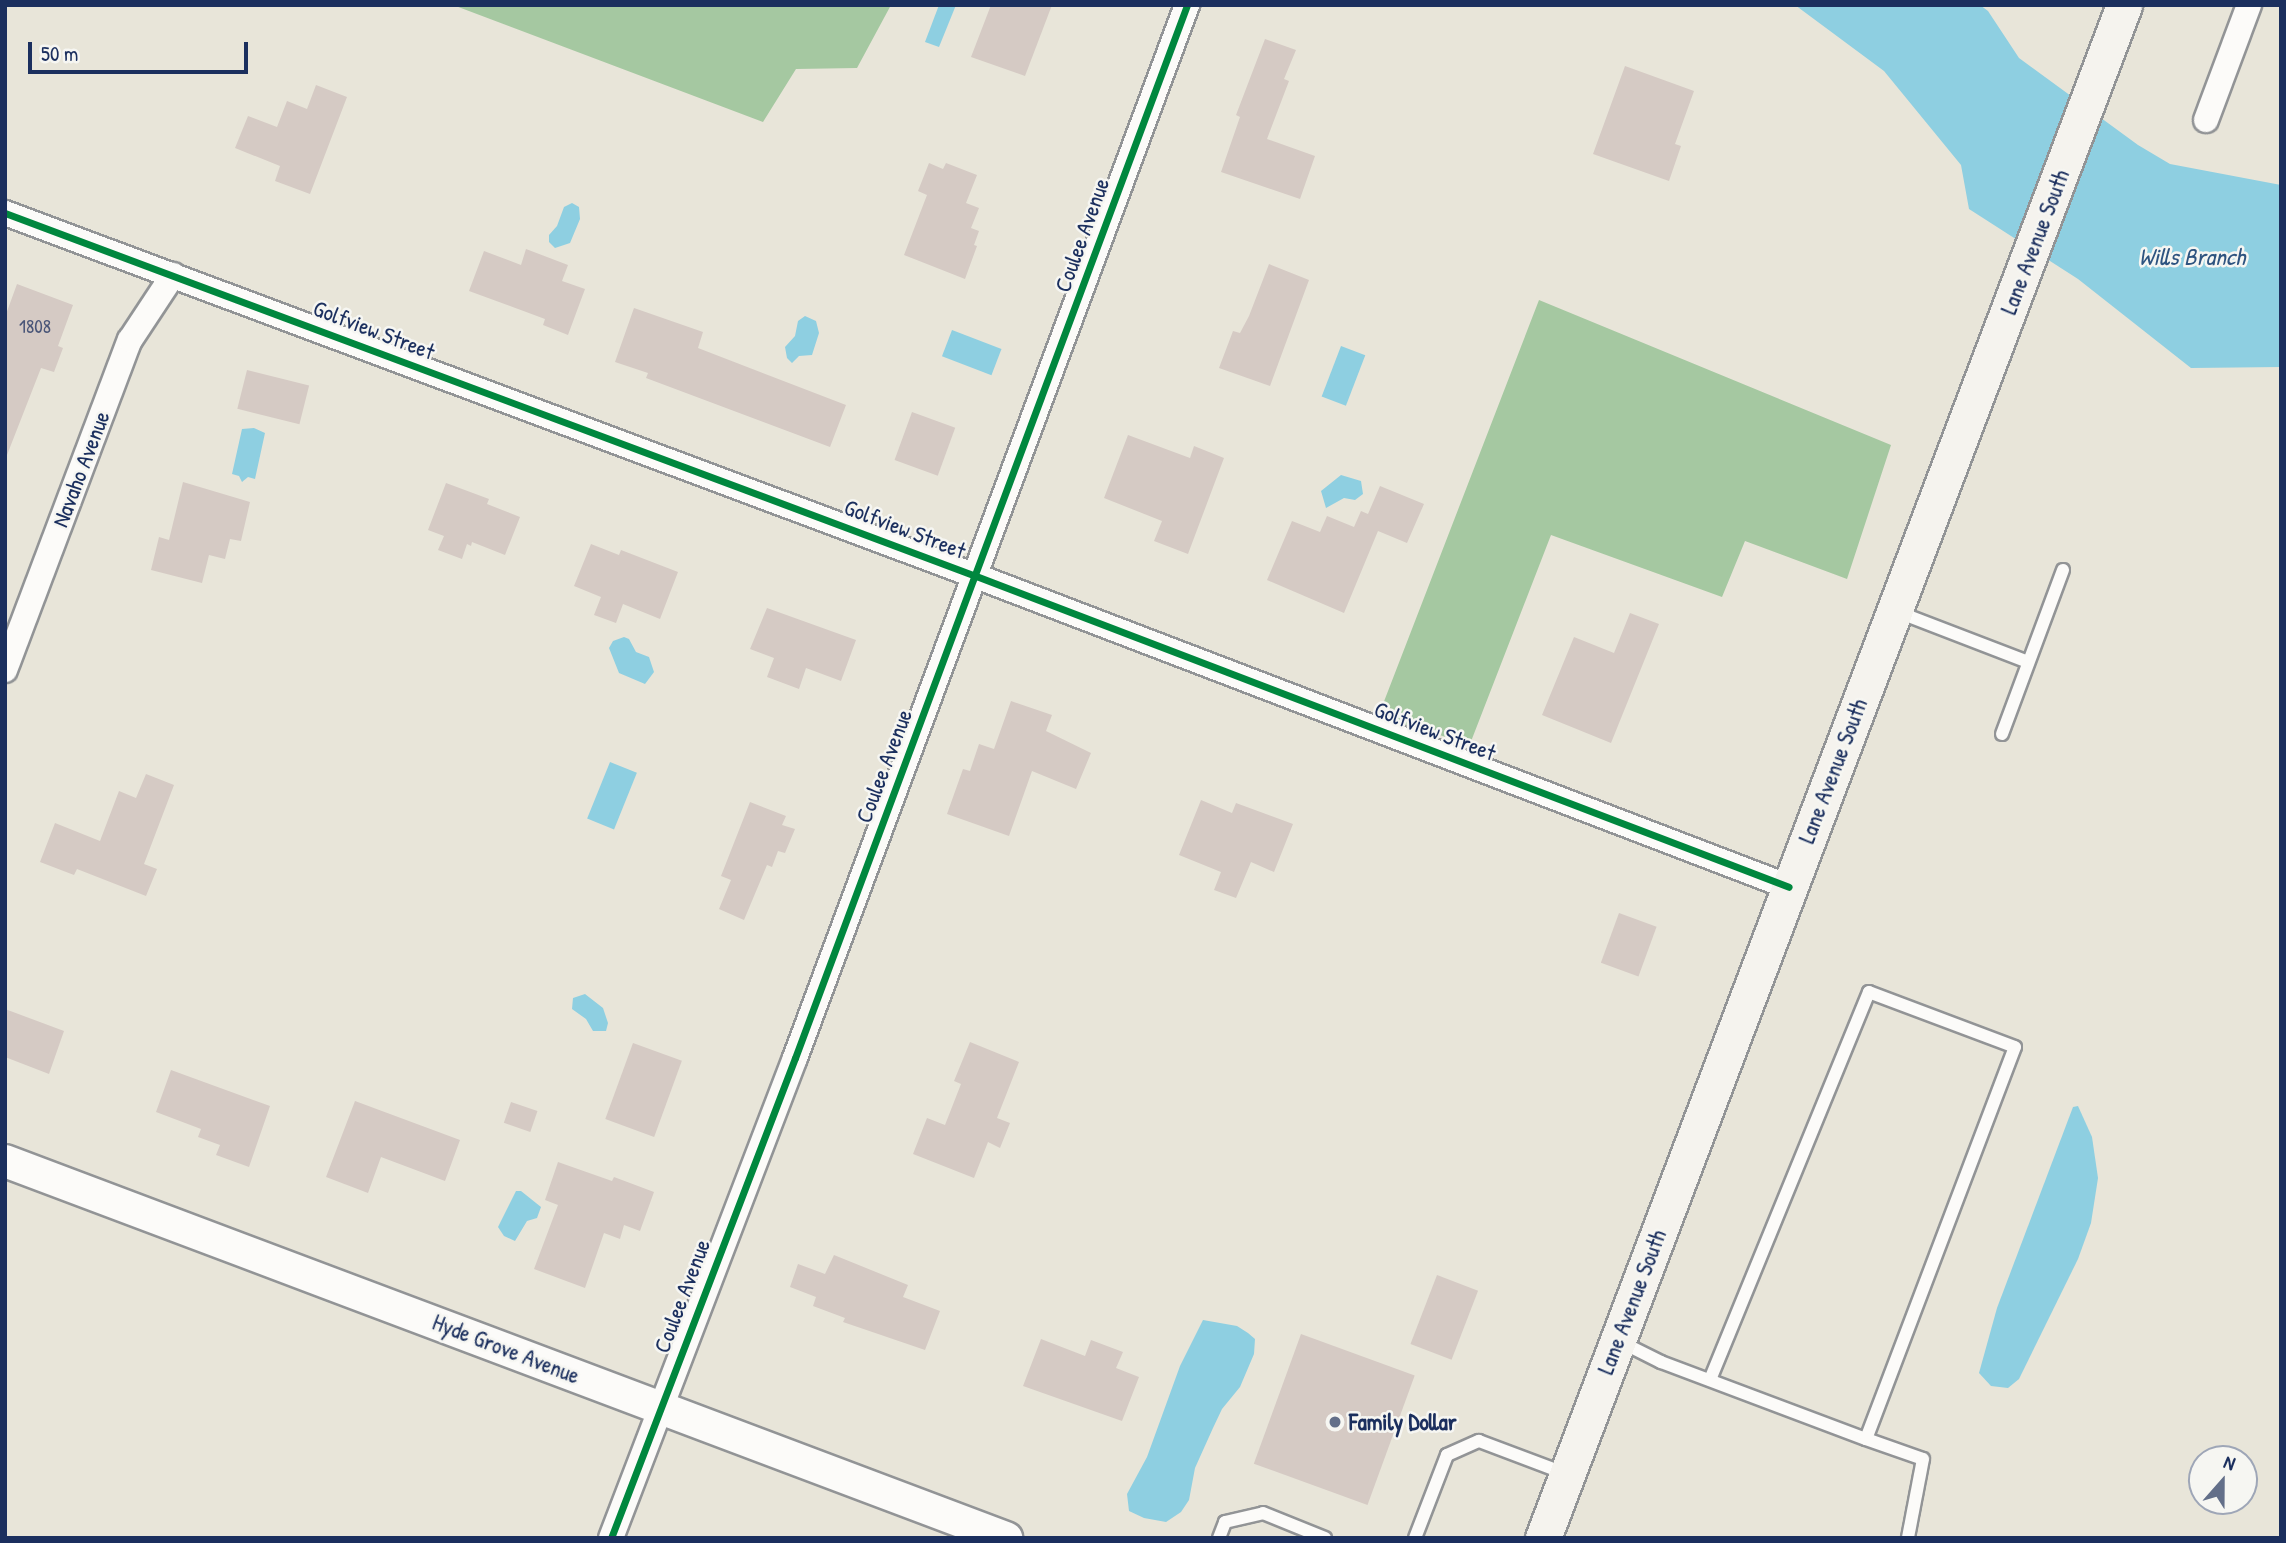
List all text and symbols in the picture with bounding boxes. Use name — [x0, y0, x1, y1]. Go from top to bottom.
scale bar — [32, 28, 252, 72]
text: 50 m — [41, 39, 78, 68]
street label: Lane Avenue South — [1995, 166, 2075, 318]
street label: Coulee Avenue — [1049, 174, 1115, 296]
water label: Wills Branch — [2139, 243, 2245, 271]
street label: Golfview Street — [309, 294, 439, 366]
house number: 1808 — [19, 316, 51, 338]
street label: Navaho Avenue — [46, 407, 116, 531]
street label: Golfview Street — [840, 493, 970, 565]
street label: Golfview Street — [1370, 695, 1500, 767]
street label: Lane Avenue South — [1793, 695, 1873, 847]
street label: Coulee Avenue — [850, 705, 918, 827]
street label: Lane Avenue South — [1592, 1226, 1672, 1378]
street label: Coulee Avenue — [648, 1235, 716, 1357]
street label: Hyde Grove Avenue — [429, 1308, 583, 1390]
place label: Family Dollar — [1349, 1408, 1457, 1436]
marker: Family Dollar — [1327, 1414, 1343, 1430]
north arrow — [2188, 1445, 2258, 1515]
text: N — [2220, 1448, 2239, 1476]

